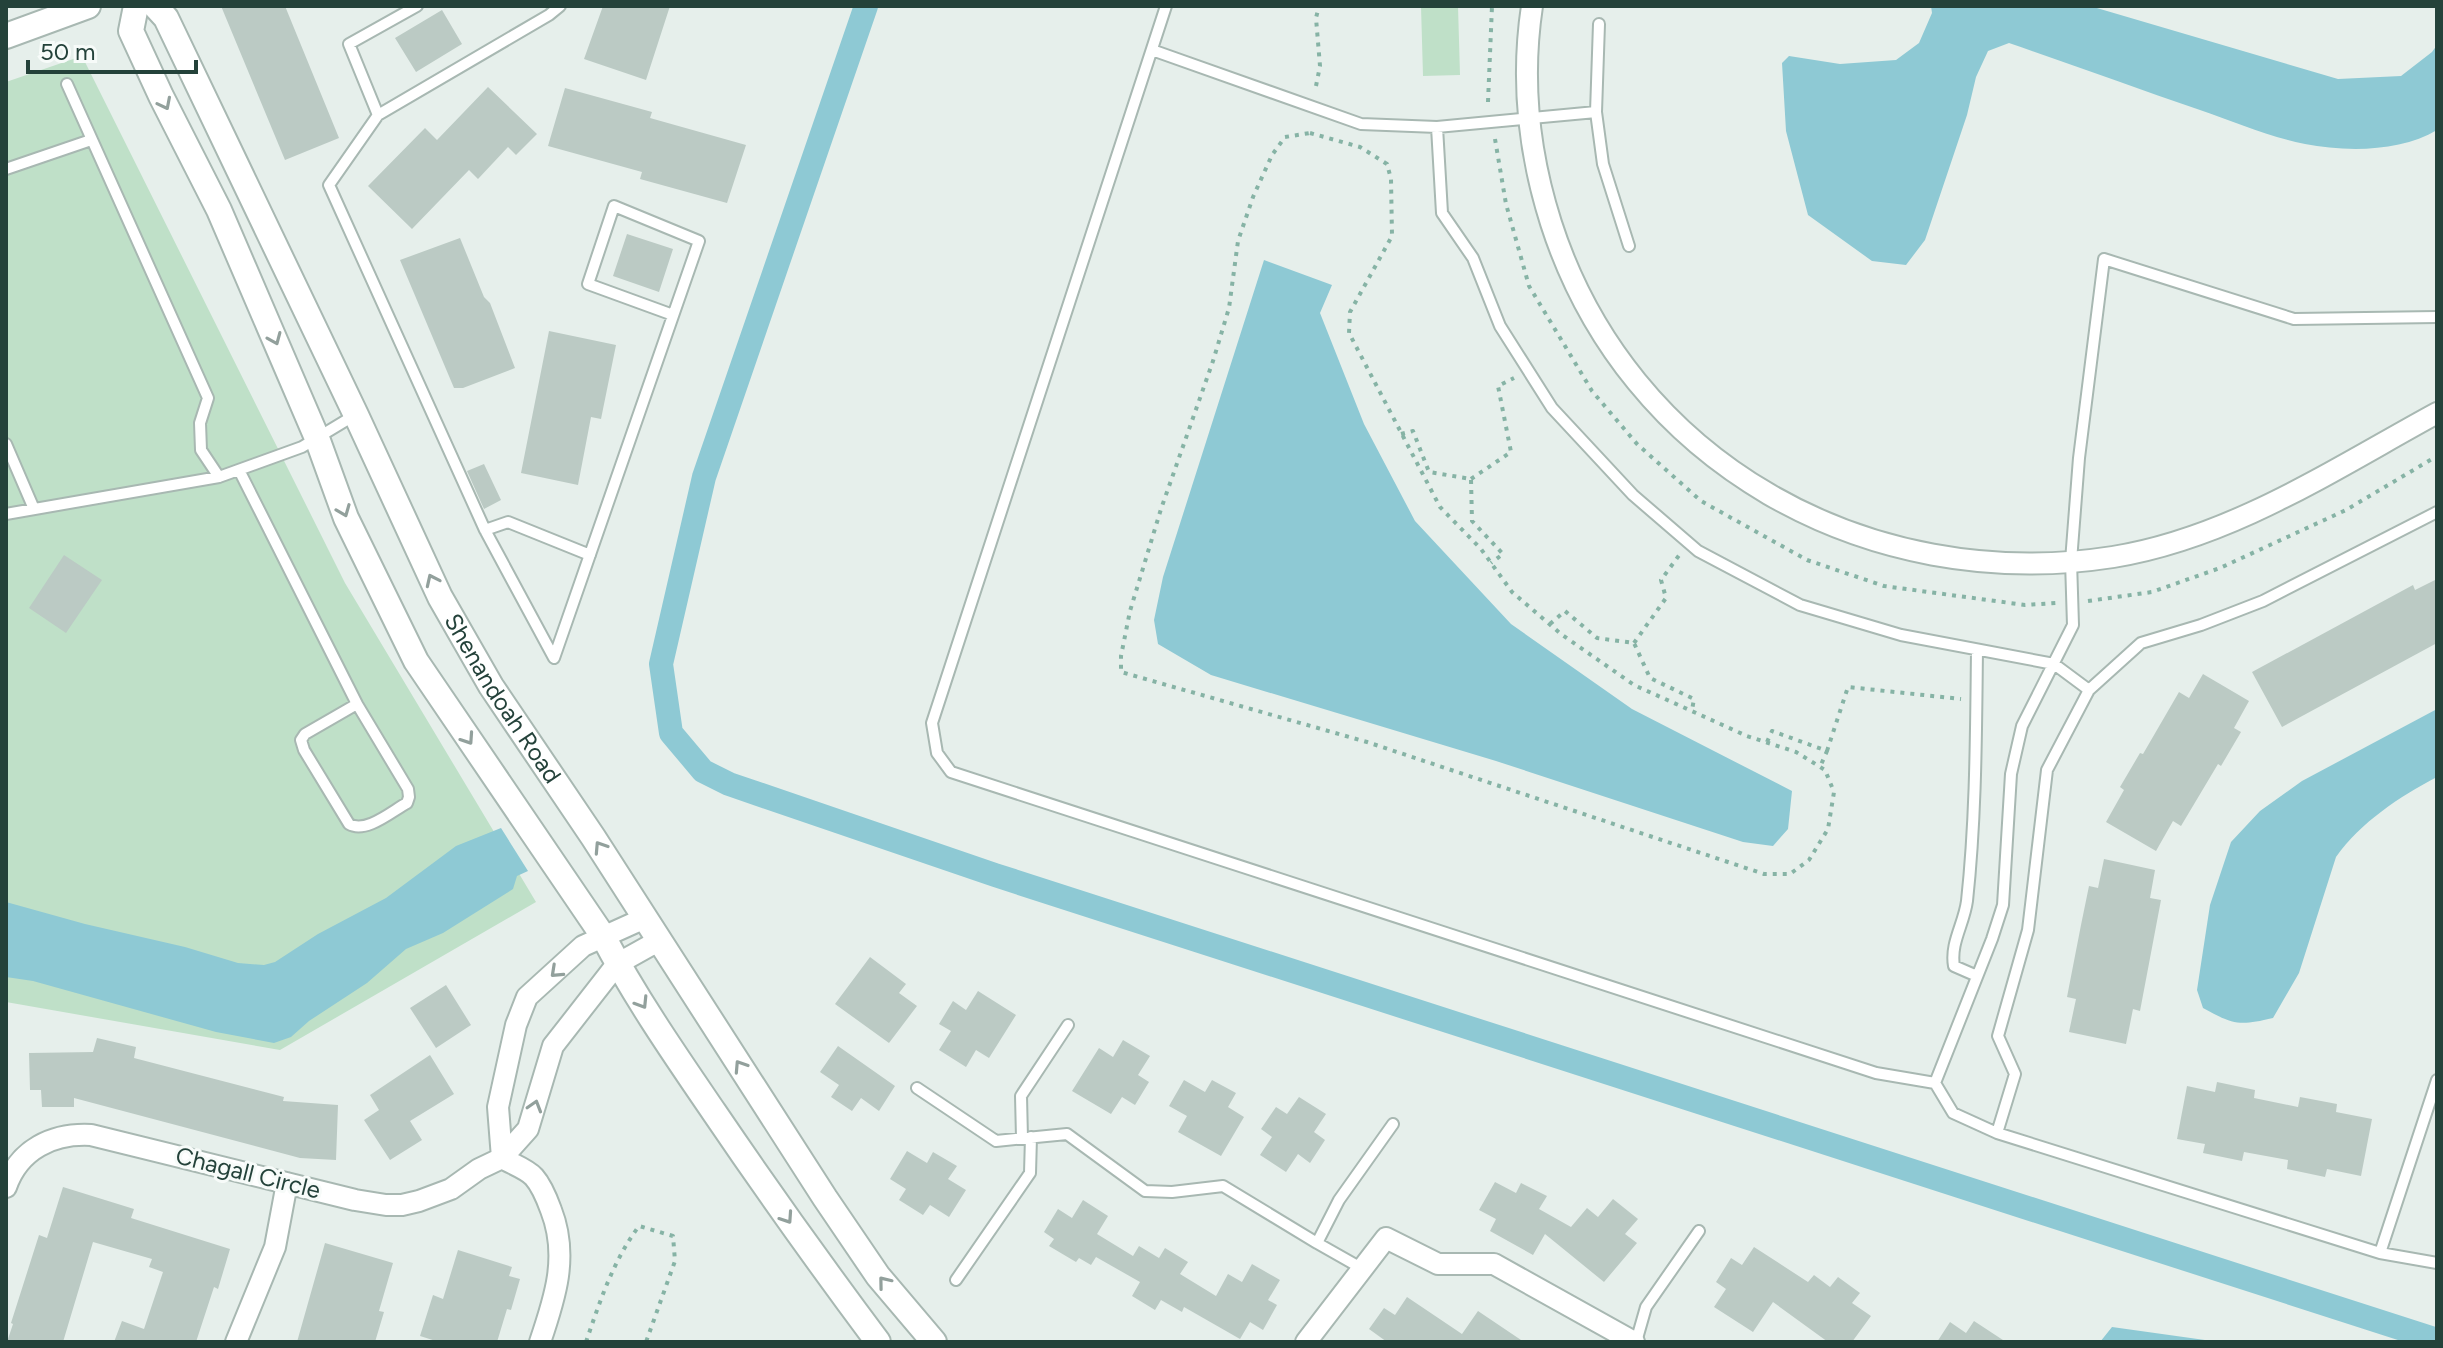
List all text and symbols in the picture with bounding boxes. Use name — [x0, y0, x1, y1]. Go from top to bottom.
scale bar — [28, 24, 196, 74]
text: 50 m — [40, 37, 96, 66]
one-way arrow — [155, 96, 171, 111]
one-way arrow — [266, 331, 282, 345]
one-way arrow — [334, 503, 351, 517]
one-way arrow — [426, 573, 442, 588]
street label: Shenandoah Road — [439, 608, 567, 788]
one-way arrow — [458, 730, 473, 744]
one-way arrow — [594, 841, 609, 856]
one-way arrow — [550, 962, 565, 976]
one-way arrow — [632, 994, 647, 1008]
one-way arrow — [735, 1060, 750, 1075]
one-way arrow — [526, 1100, 542, 1113]
street label: Chagall Circle — [173, 1141, 323, 1204]
one-way arrow — [777, 1210, 792, 1224]
one-way arrow — [879, 1277, 894, 1292]

